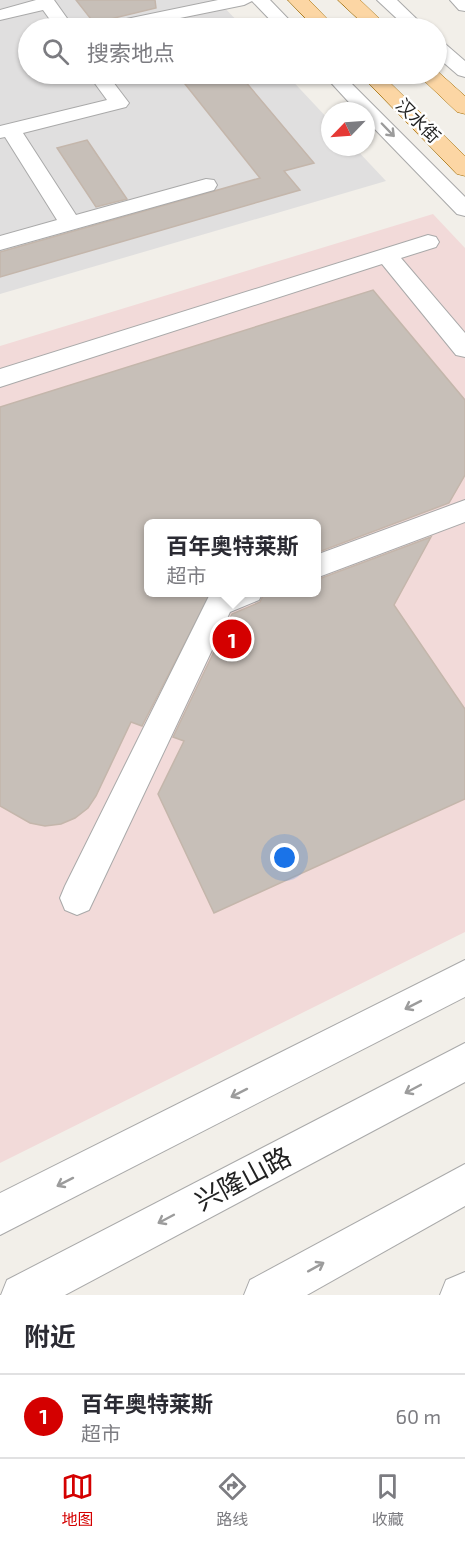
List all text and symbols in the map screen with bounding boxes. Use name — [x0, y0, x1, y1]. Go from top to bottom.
search box — [18, 18, 447, 84]
icon: search — [39, 35, 72, 68]
text: 搜索地点 — [87, 39, 175, 65]
street label: 汉水街 — [392, 93, 446, 147]
north arrow — [321, 102, 375, 156]
one-way arrow — [380, 123, 395, 138]
popup — [144, 519, 321, 597]
text: 百年奥特莱斯 — [166, 532, 299, 558]
text: 超市 — [166, 563, 206, 587]
pin: 1 — [212, 616, 252, 662]
your location — [270, 843, 299, 872]
one-way arrow — [404, 1000, 422, 1011]
one-way arrow — [405, 1084, 423, 1096]
one-way arrow — [230, 1088, 248, 1100]
street label: 兴隆山路 — [189, 1140, 295, 1216]
one-way arrow — [57, 1176, 75, 1188]
one-way arrow — [158, 1213, 175, 1225]
one-way arrow — [308, 1260, 325, 1272]
text: 附近 — [24, 1320, 76, 1351]
text: 百年奥特莱斯 — [81, 1390, 213, 1416]
text: 1 — [39, 1404, 48, 1428]
text: 60 m — [396, 1404, 441, 1428]
text: 超市 — [81, 1421, 121, 1445]
tab: 地图 — [61, 1470, 94, 1530]
tab: 路线 — [216, 1470, 249, 1530]
tab: 收藏 — [371, 1470, 404, 1530]

